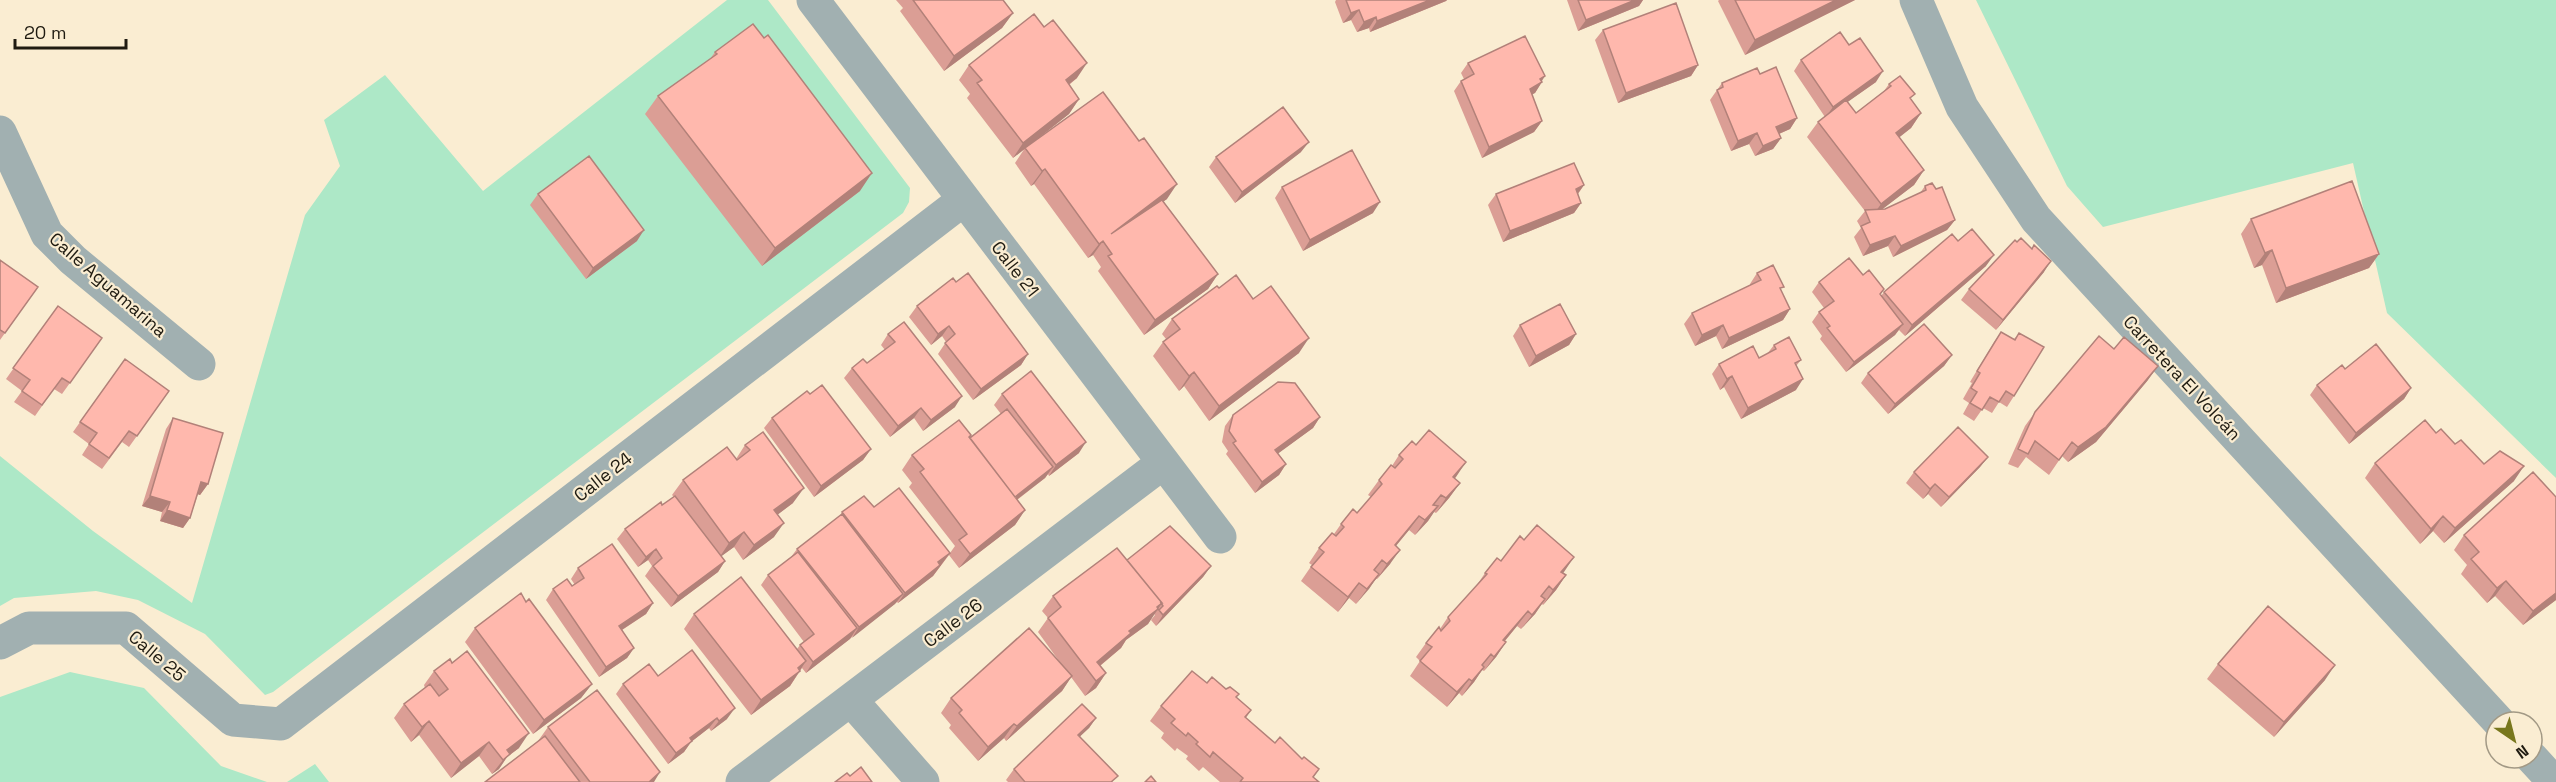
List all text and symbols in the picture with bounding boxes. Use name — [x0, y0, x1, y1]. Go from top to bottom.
scale bar — [15, 12, 126, 50]
text: 20 m — [24, 21, 67, 44]
street label: Calle Aguamarina — [45, 227, 172, 342]
street label: Calle 21 — [987, 236, 1044, 301]
street label: Carretera El Volcán — [2119, 310, 2246, 445]
street label: Calle 24 — [569, 447, 636, 506]
street label: Calle 26 — [919, 593, 987, 652]
street label: Calle 25 — [124, 625, 191, 686]
north arrow — [2484, 710, 2544, 770]
text: N — [2512, 740, 2533, 764]

